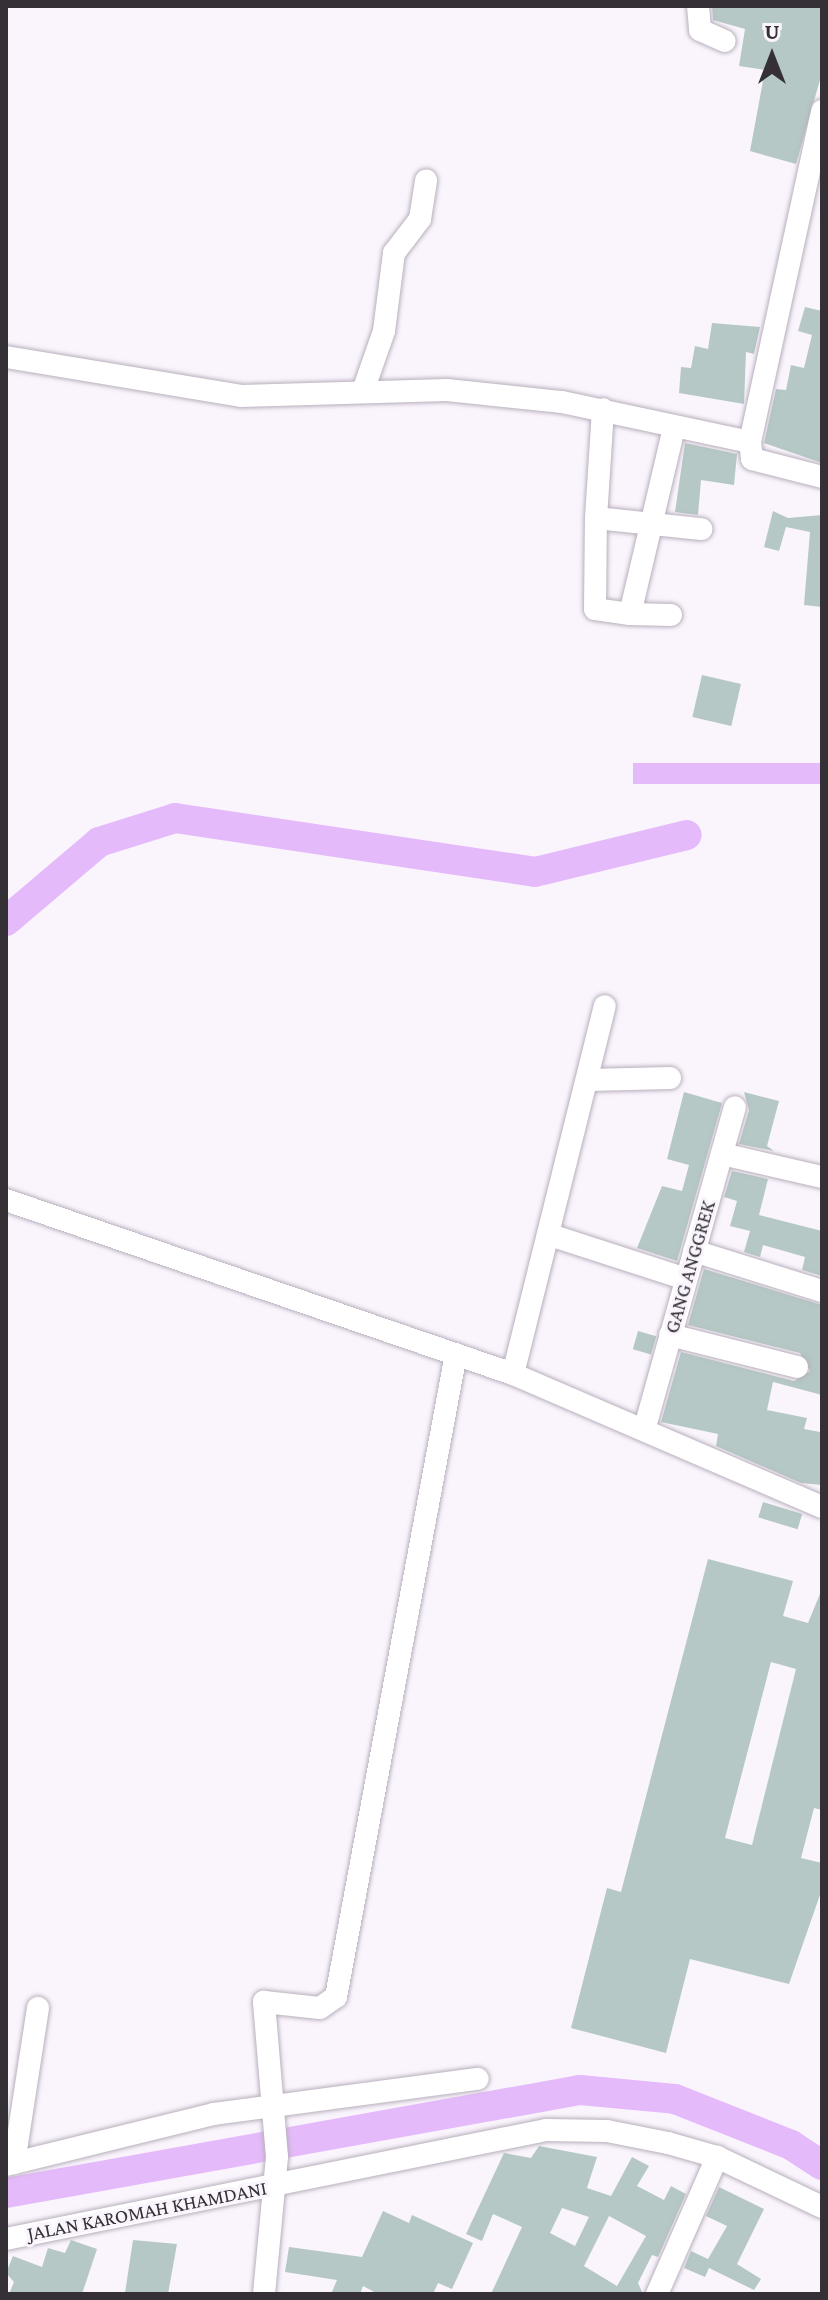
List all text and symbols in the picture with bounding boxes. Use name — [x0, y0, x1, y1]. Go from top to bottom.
north arrow — [732, 16, 812, 96]
text: U — [764, 19, 780, 44]
street label: GANG ANGGREK — [660, 1198, 720, 1336]
street label: JALAN KAROMAH KHAMDANI — [25, 2176, 269, 2246]

